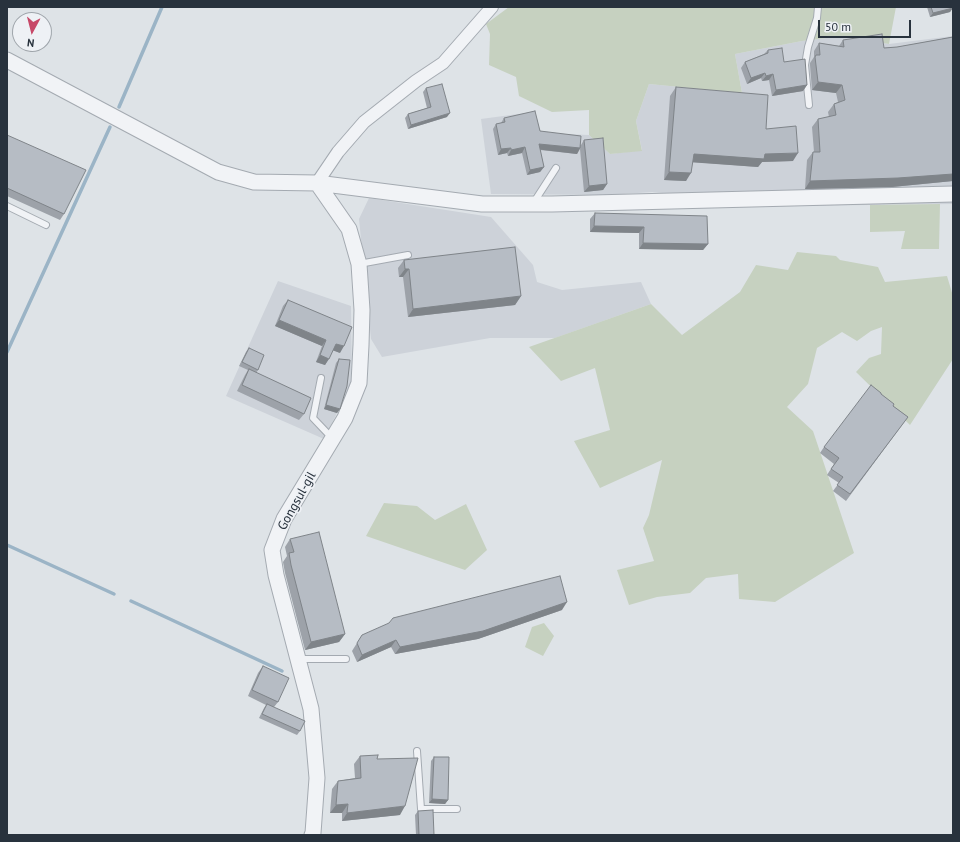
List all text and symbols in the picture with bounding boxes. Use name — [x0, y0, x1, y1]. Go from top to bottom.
north arrow — [12, 12, 52, 52]
scale bar — [820, 12, 913, 38]
text: 50 m — [825, 19, 851, 34]
text: N — [26, 36, 35, 50]
street label: Gongsul-gil — [275, 469, 319, 533]

